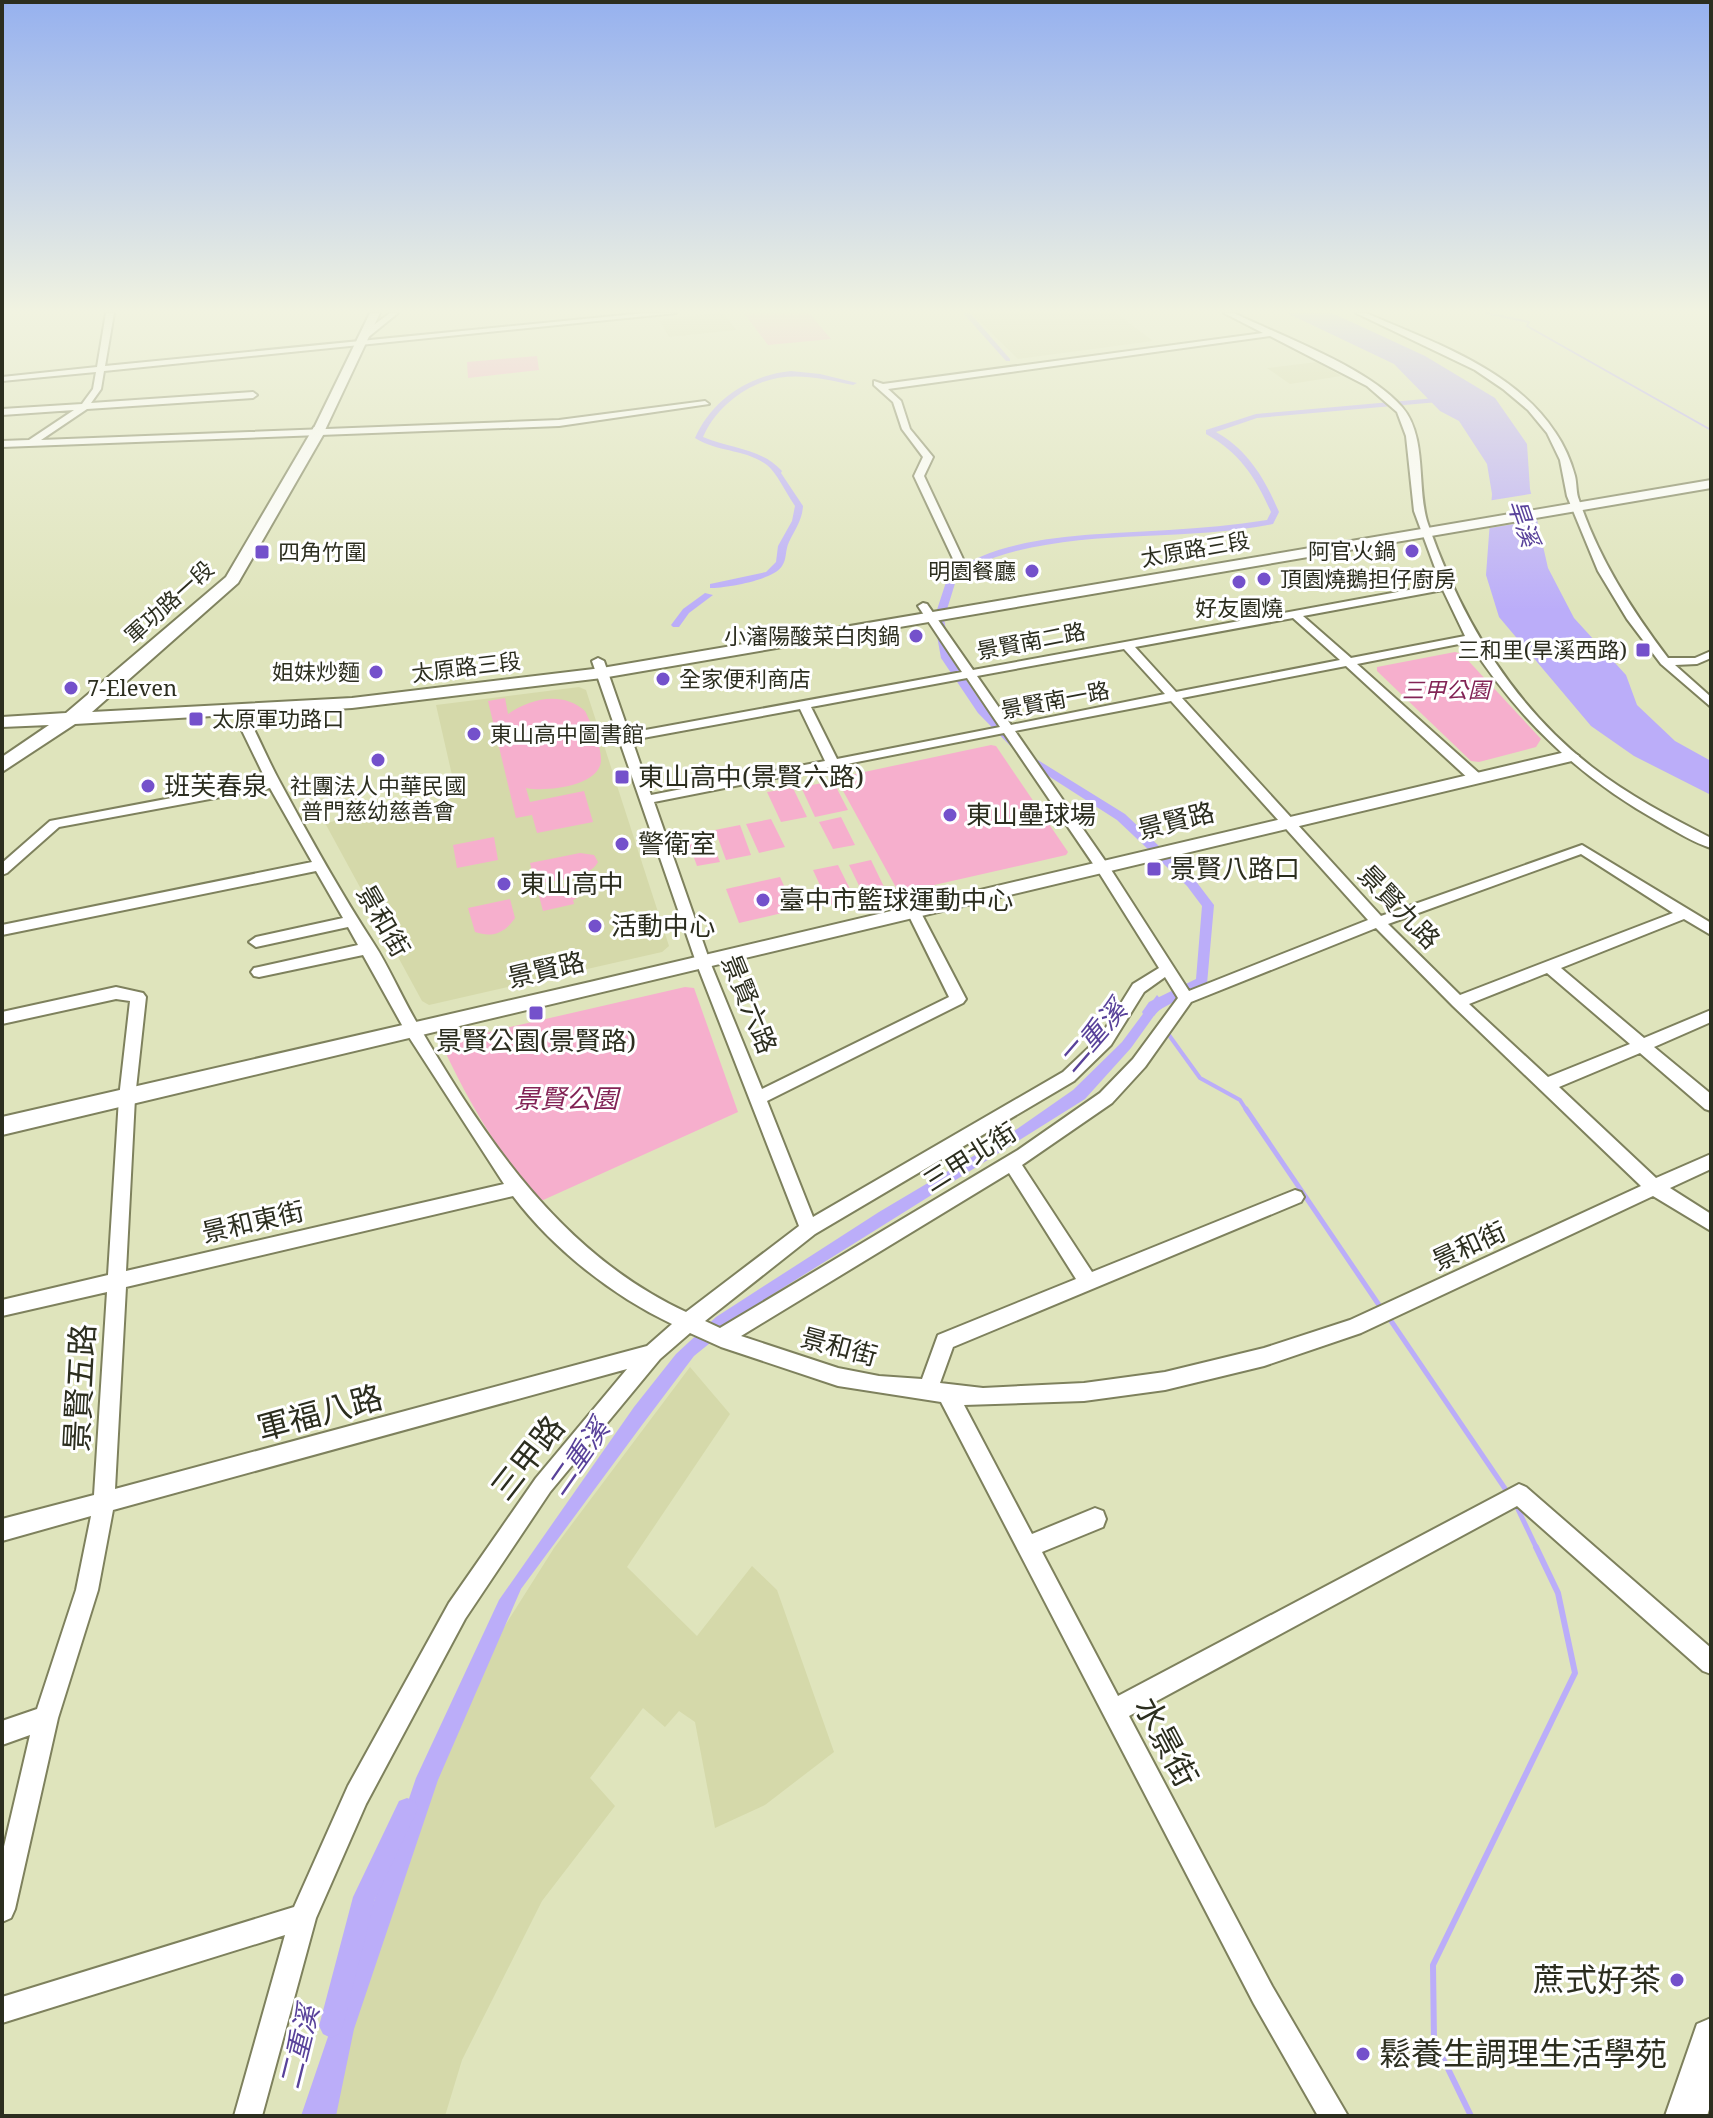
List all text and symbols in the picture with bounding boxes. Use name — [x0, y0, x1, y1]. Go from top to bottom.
water label: 旱溪 — [1501, 494, 1549, 553]
street label: 太原路三段 — [1138, 524, 1252, 572]
place label: 阿官火鍋 — [1308, 535, 1396, 565]
place label: 四角竹圍 — [278, 536, 366, 566]
marker: 阿官火鍋 — [1403, 542, 1421, 560]
marker: 四角竹圍 — [253, 543, 271, 561]
street label: 軍功路一段 — [117, 553, 219, 649]
place label: 明園餐廳 — [928, 555, 1016, 585]
marker: 明園餐廳 — [1023, 562, 1041, 580]
place label: 頂園燒鵝担仔廚房 — [1280, 563, 1456, 593]
marker: 頂園燒鵝担仔廚房 — [1255, 570, 1273, 588]
marker: 好友園燒 — [1230, 573, 1248, 591]
place label: 好友園燒 — [1195, 592, 1283, 622]
street label: 景賢南二路 — [974, 615, 1088, 665]
place label: 小瀋陽酸菜白肉鍋 — [724, 620, 900, 650]
marker: 小瀋陽酸菜白肉鍋 — [907, 627, 925, 645]
place label: 三和里(旱溪西路) — [1458, 634, 1627, 664]
marker: 三和里(旱溪西路) — [1634, 641, 1652, 659]
street label: 太原路三段 — [409, 644, 522, 688]
place label: 姐妹炒麵 — [272, 656, 360, 686]
marker: 姐妹炒麵 — [367, 663, 385, 681]
place label: 全家便利商店 — [679, 663, 811, 693]
marker: 全家便利商店 — [654, 670, 672, 688]
place label: 7-Eleven — [87, 672, 177, 702]
street label: 景賢南一路 — [998, 674, 1112, 724]
park label: 三甲公園 — [1402, 674, 1493, 704]
marker: 7-Eleven — [62, 679, 80, 697]
place label: 太原軍功路口 — [212, 703, 344, 733]
marker: 太原軍功路口 — [187, 710, 205, 728]
place label: 東山高中圖書館 — [490, 718, 644, 748]
marker: 東山高中圖書館 — [465, 725, 483, 743]
marker: 社團法人中華民國 普門慈幼慈善會 — [369, 751, 387, 769]
place label: 東山高中(景賢六路) — [638, 758, 864, 794]
place label: 班芙春泉 — [164, 767, 268, 803]
marker: 東山高中(景賢六路) — [613, 768, 631, 786]
place label: 社團法人中華民國 普門慈幼慈善會 — [290, 770, 466, 825]
marker: 班芙春泉 — [139, 777, 157, 795]
street label: 景賢路 — [1134, 793, 1218, 847]
place label: 東山壘球場 — [966, 796, 1096, 832]
marker: 東山壘球場 — [941, 806, 959, 824]
place label: 警衛室 — [638, 825, 716, 861]
marker: 警衛室 — [613, 835, 631, 853]
place label: 景賢八路口 — [1170, 850, 1300, 886]
street label: 景賢九路 — [1351, 856, 1449, 956]
marker: 景賢八路口 — [1145, 860, 1163, 878]
place label: 東山高中 — [520, 865, 624, 901]
marker: 東山高中 — [495, 875, 513, 893]
street label: 景和街 — [349, 878, 419, 963]
place label: 臺中市籃球運動中心 — [779, 881, 1013, 917]
marker: 臺中市籃球運動中心 — [754, 891, 772, 909]
place label: 活動中心 — [611, 907, 715, 943]
marker: 活動中心 — [586, 917, 604, 935]
street label: 景賢路 — [504, 943, 588, 995]
street label: 景賢六路 — [714, 949, 786, 1059]
water label: 二重溪 — [1050, 988, 1137, 1080]
marker: 景賢公園(景賢路) — [527, 1004, 545, 1022]
place label: 景賢公園(景賢路) — [436, 1022, 636, 1058]
park label: 景賢公園 — [514, 1080, 622, 1116]
street label: 三甲北街 — [916, 1113, 1023, 1199]
street label: 景和東街 — [198, 1192, 307, 1250]
street label: 景和街 — [1426, 1212, 1512, 1278]
street label: 景和街 — [797, 1319, 882, 1374]
street label: 景賢五路 — [54, 1323, 103, 1453]
street label: 軍福八路 — [252, 1374, 387, 1449]
street label: 三甲路 — [480, 1406, 573, 1508]
water label: 二重溪 — [538, 1408, 619, 1502]
street label: 水景街 — [1126, 1689, 1209, 1794]
place label: 蔗式好茶 — [1533, 1957, 1661, 2000]
marker: 蔗式好茶 — [1668, 1971, 1686, 1989]
water label: 二重溪 — [269, 1998, 328, 2092]
place label: 鬆養生調理生活學苑 — [1379, 2031, 1667, 2074]
marker: 鬆養生調理生活學苑 — [1354, 2045, 1372, 2063]

